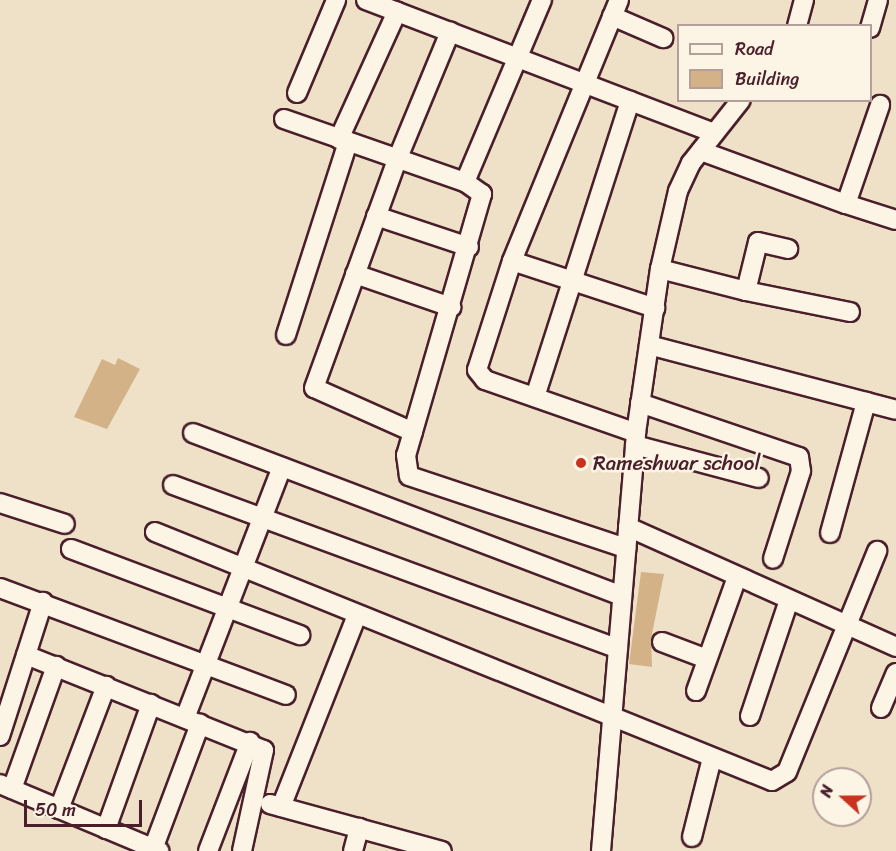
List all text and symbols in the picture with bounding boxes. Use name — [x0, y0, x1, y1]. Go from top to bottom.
legend — [677, 24, 872, 102]
text: Road — [735, 33, 774, 65]
text: Building — [735, 63, 799, 95]
place label: Rameshwar school — [593, 450, 761, 476]
marker: Rameshwar school — [574, 456, 588, 470]
north arrow — [812, 767, 872, 827]
text: N — [811, 781, 842, 801]
scale bar — [27, 788, 146, 826]
text: 50 m — [35, 794, 76, 826]

